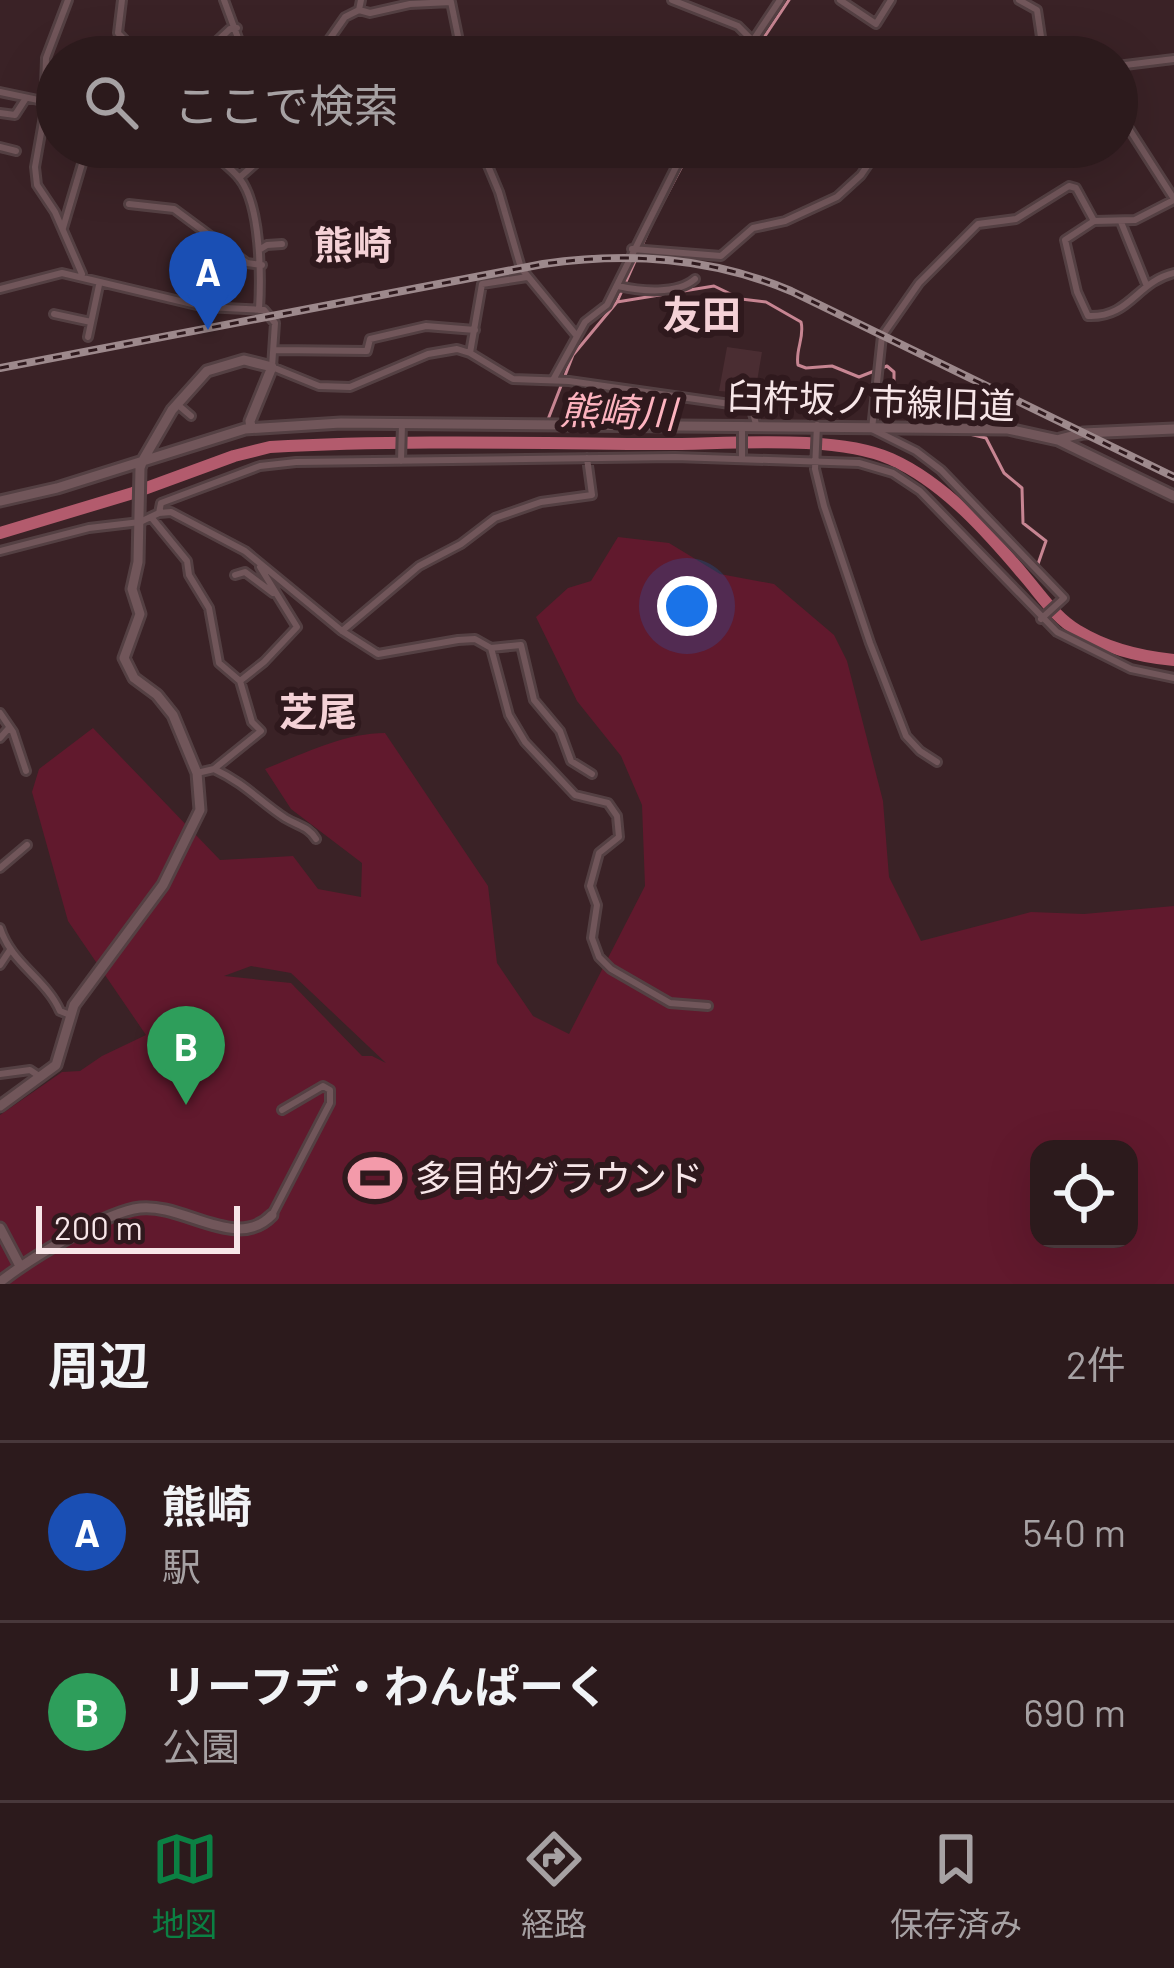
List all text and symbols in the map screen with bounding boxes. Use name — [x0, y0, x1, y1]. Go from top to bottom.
search box — [36, 36, 1138, 168]
icon: search — [78, 69, 144, 135]
text: ここで検索 — [174, 77, 399, 131]
district label: 熊崎 — [314, 220, 392, 267]
pin: A — [169, 231, 247, 330]
district label: 友田 — [663, 290, 741, 337]
street label: 臼杵坂ノ市線旧道 — [726, 373, 1016, 426]
water label: 熊崎川 — [559, 385, 681, 436]
your location — [657, 576, 717, 636]
district label: 芝尾 — [279, 687, 357, 734]
pin: B — [147, 1006, 225, 1105]
map controls — [1030, 1140, 1138, 1248]
button: locate — [1030, 1140, 1138, 1248]
sports icon: 多目的グラウンド — [346, 1149, 404, 1207]
place label: 多目的グラウンド — [415, 1155, 703, 1198]
scale bar — [36, 1200, 240, 1253]
text: 200 m — [54, 1207, 143, 1247]
text: 周辺 — [48, 1333, 150, 1394]
text: 2件 — [1066, 1340, 1126, 1387]
text: 熊崎 — [162, 1478, 252, 1532]
text: A — [74, 1508, 100, 1555]
text: 540 m — [1022, 1508, 1126, 1555]
text: 駅 — [162, 1542, 201, 1589]
text: リーフデ・わんぱーく — [162, 1658, 609, 1712]
text: B — [75, 1688, 99, 1735]
text: 690 m — [1024, 1688, 1126, 1735]
text: 公園 — [162, 1722, 240, 1769]
tab: 地図 — [152, 1826, 218, 1946]
tab: 経路 — [521, 1826, 587, 1946]
tab: 保存済み — [890, 1826, 1022, 1946]

